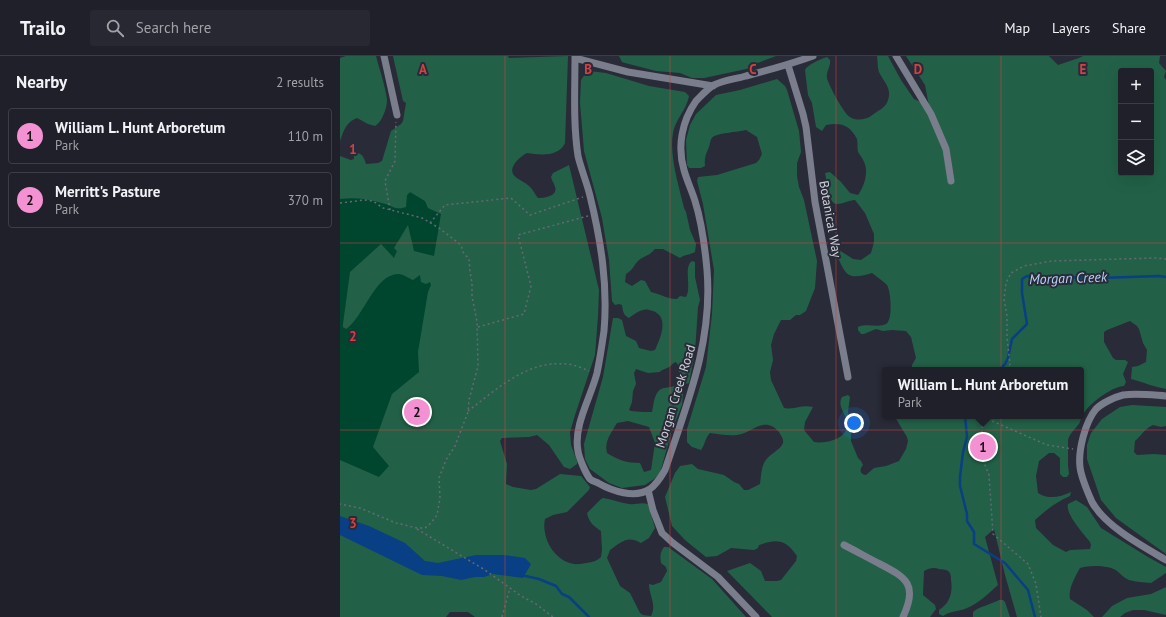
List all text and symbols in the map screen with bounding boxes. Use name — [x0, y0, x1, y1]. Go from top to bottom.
search box — [90, 10, 370, 46]
text: Trailo — [20, 16, 66, 40]
icon: search — [104, 17, 126, 39]
text: Search here — [136, 18, 211, 37]
text: Map — [1004, 19, 1030, 37]
text: Layers — [1052, 19, 1090, 37]
text: Share — [1112, 19, 1146, 37]
text: A — [419, 61, 427, 78]
text: B — [584, 61, 592, 78]
text: C — [749, 61, 757, 78]
text: D — [914, 61, 922, 78]
text: E — [1080, 61, 1087, 78]
map controls — [1118, 68, 1154, 176]
button: + — [1118, 68, 1154, 104]
text: Nearby — [16, 71, 67, 93]
text: 2 results — [276, 74, 324, 91]
button: − — [1118, 104, 1154, 140]
text: William L. Hunt Arboretum — [55, 118, 225, 137]
text: 1 — [26, 128, 34, 145]
text: 110 m — [288, 128, 323, 145]
text: Park — [55, 137, 79, 154]
button: layers — [1118, 140, 1154, 176]
text: 1 — [349, 141, 357, 158]
street label: Botanical Way — [815, 179, 846, 259]
text: Merritt's Pasture — [55, 182, 160, 201]
text: 2 — [26, 192, 34, 209]
text: 370 m — [288, 192, 323, 209]
text: Park — [55, 201, 79, 218]
water label: Morgan Creek — [1029, 268, 1108, 288]
text: 2 — [349, 328, 357, 345]
street label: Morgan Creek Road — [652, 342, 699, 450]
popup — [882, 367, 1084, 419]
text: William L. Hunt Arboretum — [898, 375, 1068, 394]
text: Park — [898, 394, 922, 411]
pin: 2 — [404, 397, 430, 427]
your location — [844, 413, 864, 433]
pin: 1 — [970, 432, 996, 462]
text: 3 — [349, 515, 357, 532]

